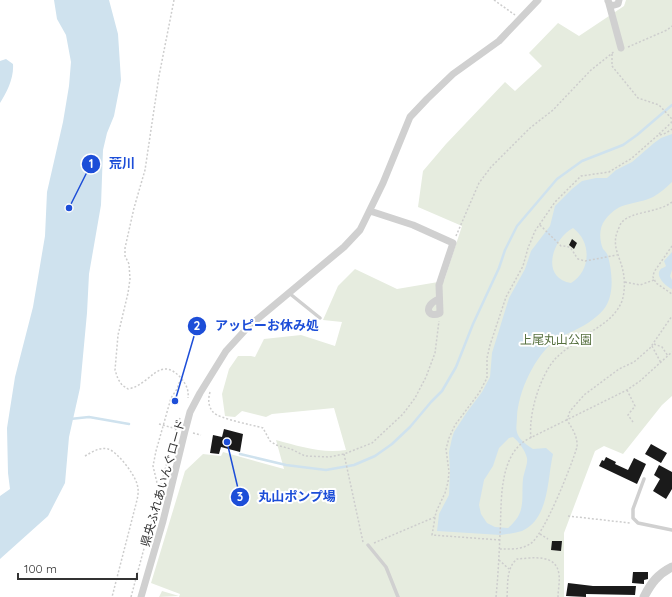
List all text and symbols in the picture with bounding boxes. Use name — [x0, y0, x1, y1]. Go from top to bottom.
callout: 荒川 — [81, 151, 143, 176]
text: 荒川 — [109, 155, 135, 171]
text: 1 — [89, 156, 93, 171]
callout: アッピーお休み処 — [187, 313, 327, 338]
text: アッピーお休み処 — [215, 317, 319, 333]
text: 2 — [194, 318, 201, 333]
park label: 上尾丸山公園 — [520, 332, 592, 347]
street label: 県央ふれあいんぐロード — [137, 417, 188, 548]
callout: 丸山ポンプ場 — [230, 484, 344, 509]
text: 丸山ポンプ場 — [258, 488, 336, 504]
text: 3 — [237, 489, 243, 504]
scale bar — [18, 555, 137, 581]
text: 100 m — [24, 561, 57, 576]

